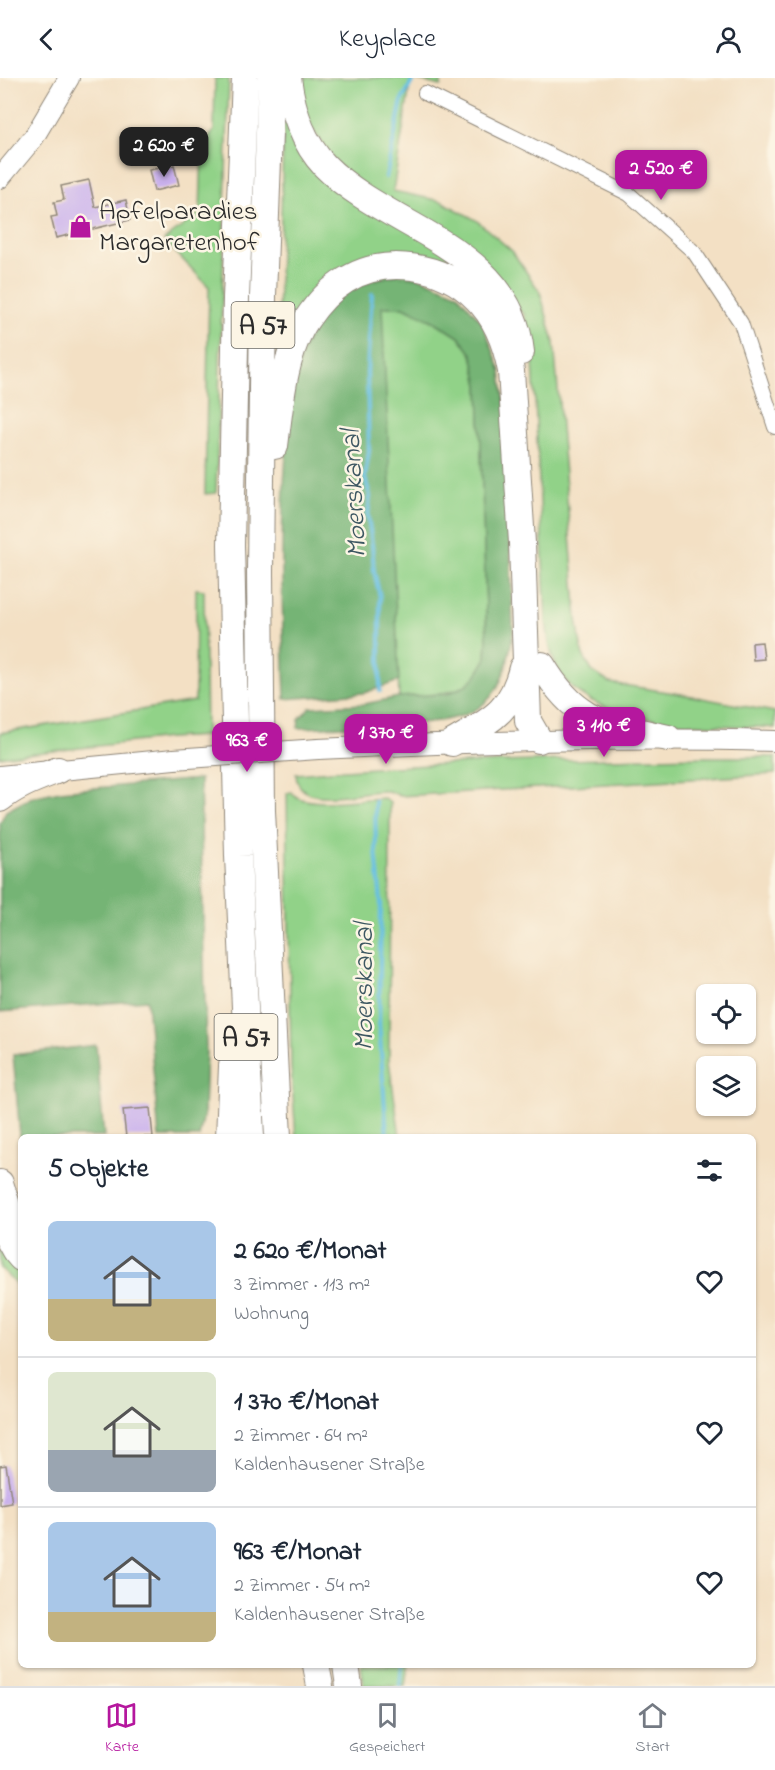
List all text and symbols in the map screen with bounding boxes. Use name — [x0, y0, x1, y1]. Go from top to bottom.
text: Keyplace — [339, 20, 436, 59]
icon: back — [30, 23, 63, 56]
icon: person — [712, 23, 745, 56]
pin: 2 620 € — [109, 127, 219, 178]
text: 2 620 € — [133, 132, 195, 161]
pin: 2 520 € — [606, 150, 716, 201]
text: 2 520 € — [629, 155, 693, 184]
place label: Apfelparadies Margaretenhof — [99, 193, 260, 263]
shop icon: Apfelparadies Margaretenhof — [68, 213, 94, 239]
road number: A 57 — [232, 302, 294, 348]
water label: Moerskanal — [332, 426, 379, 559]
pin: 3 110 € — [549, 707, 659, 758]
text: 3 110 € — [577, 712, 631, 741]
pin: 1 370 € — [331, 714, 441, 765]
text: 1 370 € — [358, 719, 414, 748]
pin: 963 € — [205, 722, 289, 773]
text: 963 € — [226, 727, 268, 756]
water label: Moerskanal — [345, 920, 386, 1051]
map controls — [696, 984, 756, 1116]
button: locate — [696, 984, 756, 1044]
road number: A 57 — [214, 1014, 278, 1060]
button: layers — [696, 1056, 756, 1116]
text: 5 Objekte — [48, 1151, 148, 1189]
icon: filters — [693, 1154, 726, 1187]
text: 2 620 €/Monat — [234, 1233, 387, 1271]
icon: home — [96, 1245, 168, 1317]
icon: heart — [693, 1265, 726, 1298]
text: 3 Zimmer · 113 m² — [234, 1271, 370, 1300]
text: Wohnung — [234, 1300, 309, 1329]
text: 1 370 €/Monat — [234, 1384, 379, 1422]
icon: home — [96, 1396, 168, 1468]
icon: heart — [693, 1416, 726, 1449]
text: 2 Zimmer · 64 m² — [234, 1422, 368, 1451]
text: Kaldenhausener Straße — [234, 1451, 425, 1480]
text: 963 €/Monat — [234, 1534, 362, 1572]
icon: home — [96, 1546, 168, 1618]
icon: heart — [693, 1566, 726, 1599]
text: 2 Zimmer · 54 m² — [234, 1572, 371, 1601]
text: Kaldenhausener Straße — [234, 1601, 425, 1630]
tab: Karte — [105, 1699, 139, 1759]
tab: Gespeichert — [349, 1699, 425, 1759]
tab: Start — [635, 1699, 670, 1759]

